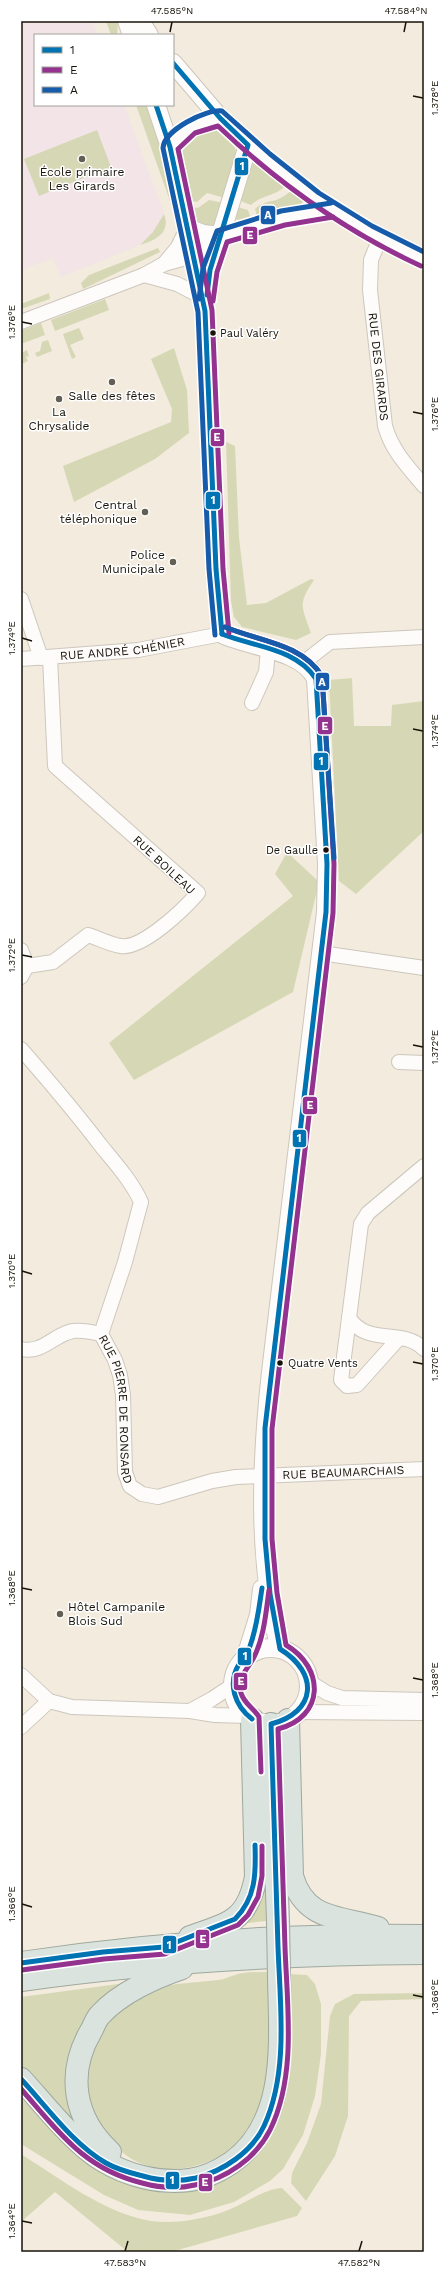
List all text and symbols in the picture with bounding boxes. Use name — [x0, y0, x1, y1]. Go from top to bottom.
text: 47.585°N — [151, 5, 193, 16]
text: 47.584°N — [385, 5, 427, 16]
legend — [34, 34, 174, 106]
text: 1 — [70, 43, 75, 57]
text: E — [70, 63, 78, 77]
text: 1.378°E — [429, 81, 440, 115]
text: A — [70, 83, 78, 97]
marker: École primaire Les Girards — [77, 154, 87, 164]
line badge: 1 — [234, 157, 249, 176]
text: 1 — [240, 160, 244, 173]
place label: École primaire Les Girards — [40, 165, 124, 193]
line badge: A — [260, 205, 276, 225]
text: A — [264, 209, 272, 222]
line badge: E — [242, 226, 258, 245]
text: E — [247, 229, 254, 242]
text: 1.376°E — [6, 305, 17, 339]
street label: RUE DES GIRARDS — [366, 312, 391, 422]
place label: Paul Valéry — [220, 327, 279, 340]
marker: Paul Valéry — [208, 328, 218, 338]
marker: Salle des fêtes — [107, 377, 117, 387]
place label: Salle des fêtes — [69, 389, 155, 403]
marker: La Chrysalide — [54, 394, 64, 404]
text: 1.376°E — [429, 397, 440, 431]
place label: La Chrysalide — [28, 405, 90, 433]
line badge: E — [210, 428, 225, 447]
text: E — [214, 431, 221, 444]
line badge: 1 — [205, 491, 221, 510]
text: 1 — [211, 494, 215, 507]
place label: Central téléphonique — [60, 498, 137, 526]
marker: Central téléphonique — [140, 507, 150, 517]
place label: Police Municipale — [102, 548, 165, 576]
marker: Police Municipale — [168, 557, 178, 567]
text: 1.374°E — [6, 621, 17, 655]
street label: RUE ANDRÉ CHÉNIER — [60, 634, 186, 663]
line badge: A — [315, 672, 330, 691]
text: A — [318, 676, 326, 689]
text: 1.374°E — [429, 714, 440, 748]
line badge: E — [317, 716, 333, 735]
text: E — [322, 720, 329, 733]
line badge: 1 — [313, 752, 329, 771]
text: 1 — [319, 755, 323, 768]
street label: RUE BOILEAU — [130, 833, 198, 897]
place label: De Gaulle — [266, 844, 318, 857]
marker: De Gaulle — [321, 845, 331, 855]
text: 1.372°E — [6, 938, 17, 972]
text: 1.372°E — [429, 1030, 440, 1064]
line badge: E — [302, 1096, 318, 1115]
text: E — [307, 1099, 314, 1112]
line badge: 1 — [292, 1129, 307, 1148]
text: 1 — [297, 1132, 301, 1145]
text: 1.370°E — [6, 1254, 17, 1288]
street label: RUE PIERRE DE RONSARD — [96, 1332, 136, 1486]
text: 1.370°E — [429, 1347, 440, 1381]
place label: Quatre Vents — [288, 1357, 358, 1370]
marker: Quatre Vents — [275, 1358, 285, 1368]
street label: RUE BEAUMARCHAIS — [282, 1463, 405, 1482]
text: 1.368°E — [6, 1570, 17, 1606]
place label: Hôtel Campanile Blois Sud — [68, 1600, 165, 1628]
marker: Hôtel Campanile Blois Sud — [55, 1609, 65, 1619]
line badge: 1 — [237, 1647, 252, 1666]
text: 1 — [243, 1650, 247, 1663]
text: 1.368°E — [429, 1662, 440, 1698]
line badge: E — [233, 1672, 248, 1691]
text: E — [238, 1675, 245, 1688]
text: 1.366°E — [6, 1886, 17, 1922]
line badge: E — [195, 1929, 210, 1949]
text: E — [200, 1933, 207, 1946]
line badge: 1 — [162, 1935, 177, 1954]
text: 1 — [167, 1939, 171, 1952]
text: 1.366°E — [429, 1979, 440, 2015]
line badge: 1 — [165, 2171, 180, 2190]
line badge: E — [198, 2173, 213, 2192]
text: 1 — [170, 2174, 174, 2187]
text: E — [202, 2176, 209, 2189]
text: 1.364°E — [6, 2203, 17, 2239]
text: 47.583°N — [104, 2257, 146, 2268]
text: 47.582°N — [338, 2257, 380, 2268]

